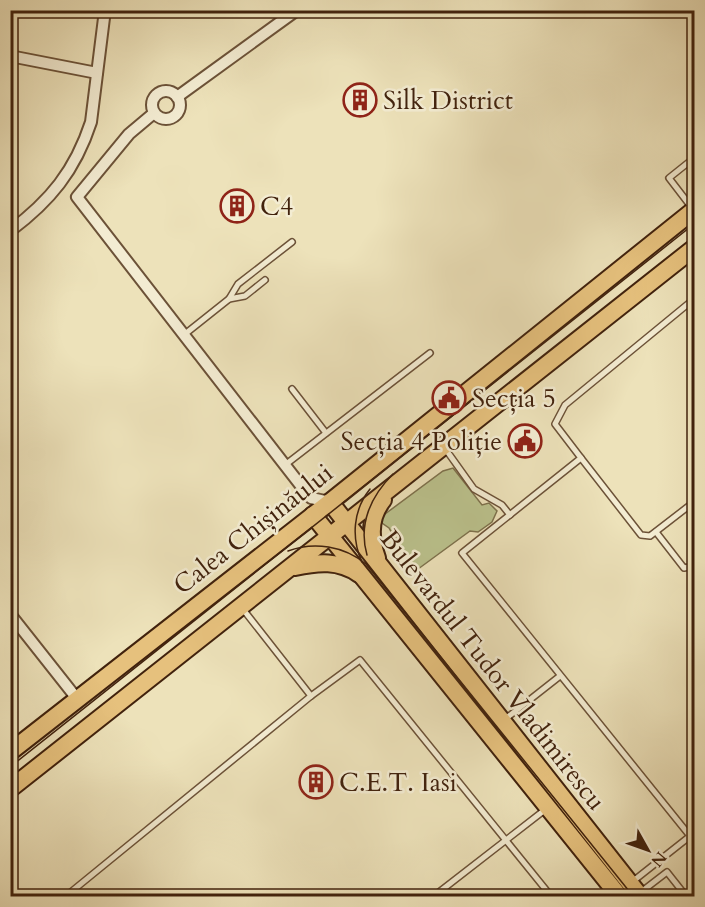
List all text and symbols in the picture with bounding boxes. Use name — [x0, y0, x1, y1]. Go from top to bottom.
building icon: Silk District — [342, 82, 378, 118]
place label: Silk District — [383, 83, 513, 118]
building icon: C4 — [219, 188, 255, 224]
place label: C4 — [260, 189, 293, 224]
public building icon: Secția 5 — [431, 380, 467, 416]
place label: Secția 5 — [472, 381, 556, 416]
public building icon: Secția 4 Poliție — [507, 423, 543, 459]
place label: Secția 4 Poliție — [341, 424, 502, 459]
street label: Calea Chișinăului — [166, 456, 340, 602]
street label: Bulevardul Tudor Vladimirescu — [372, 522, 614, 818]
building icon: C.E.T. Iasi — [298, 764, 334, 800]
place label: C.E.T. Iasi — [339, 765, 457, 800]
north arrow — [618, 820, 678, 880]
text: N — [646, 847, 672, 871]

